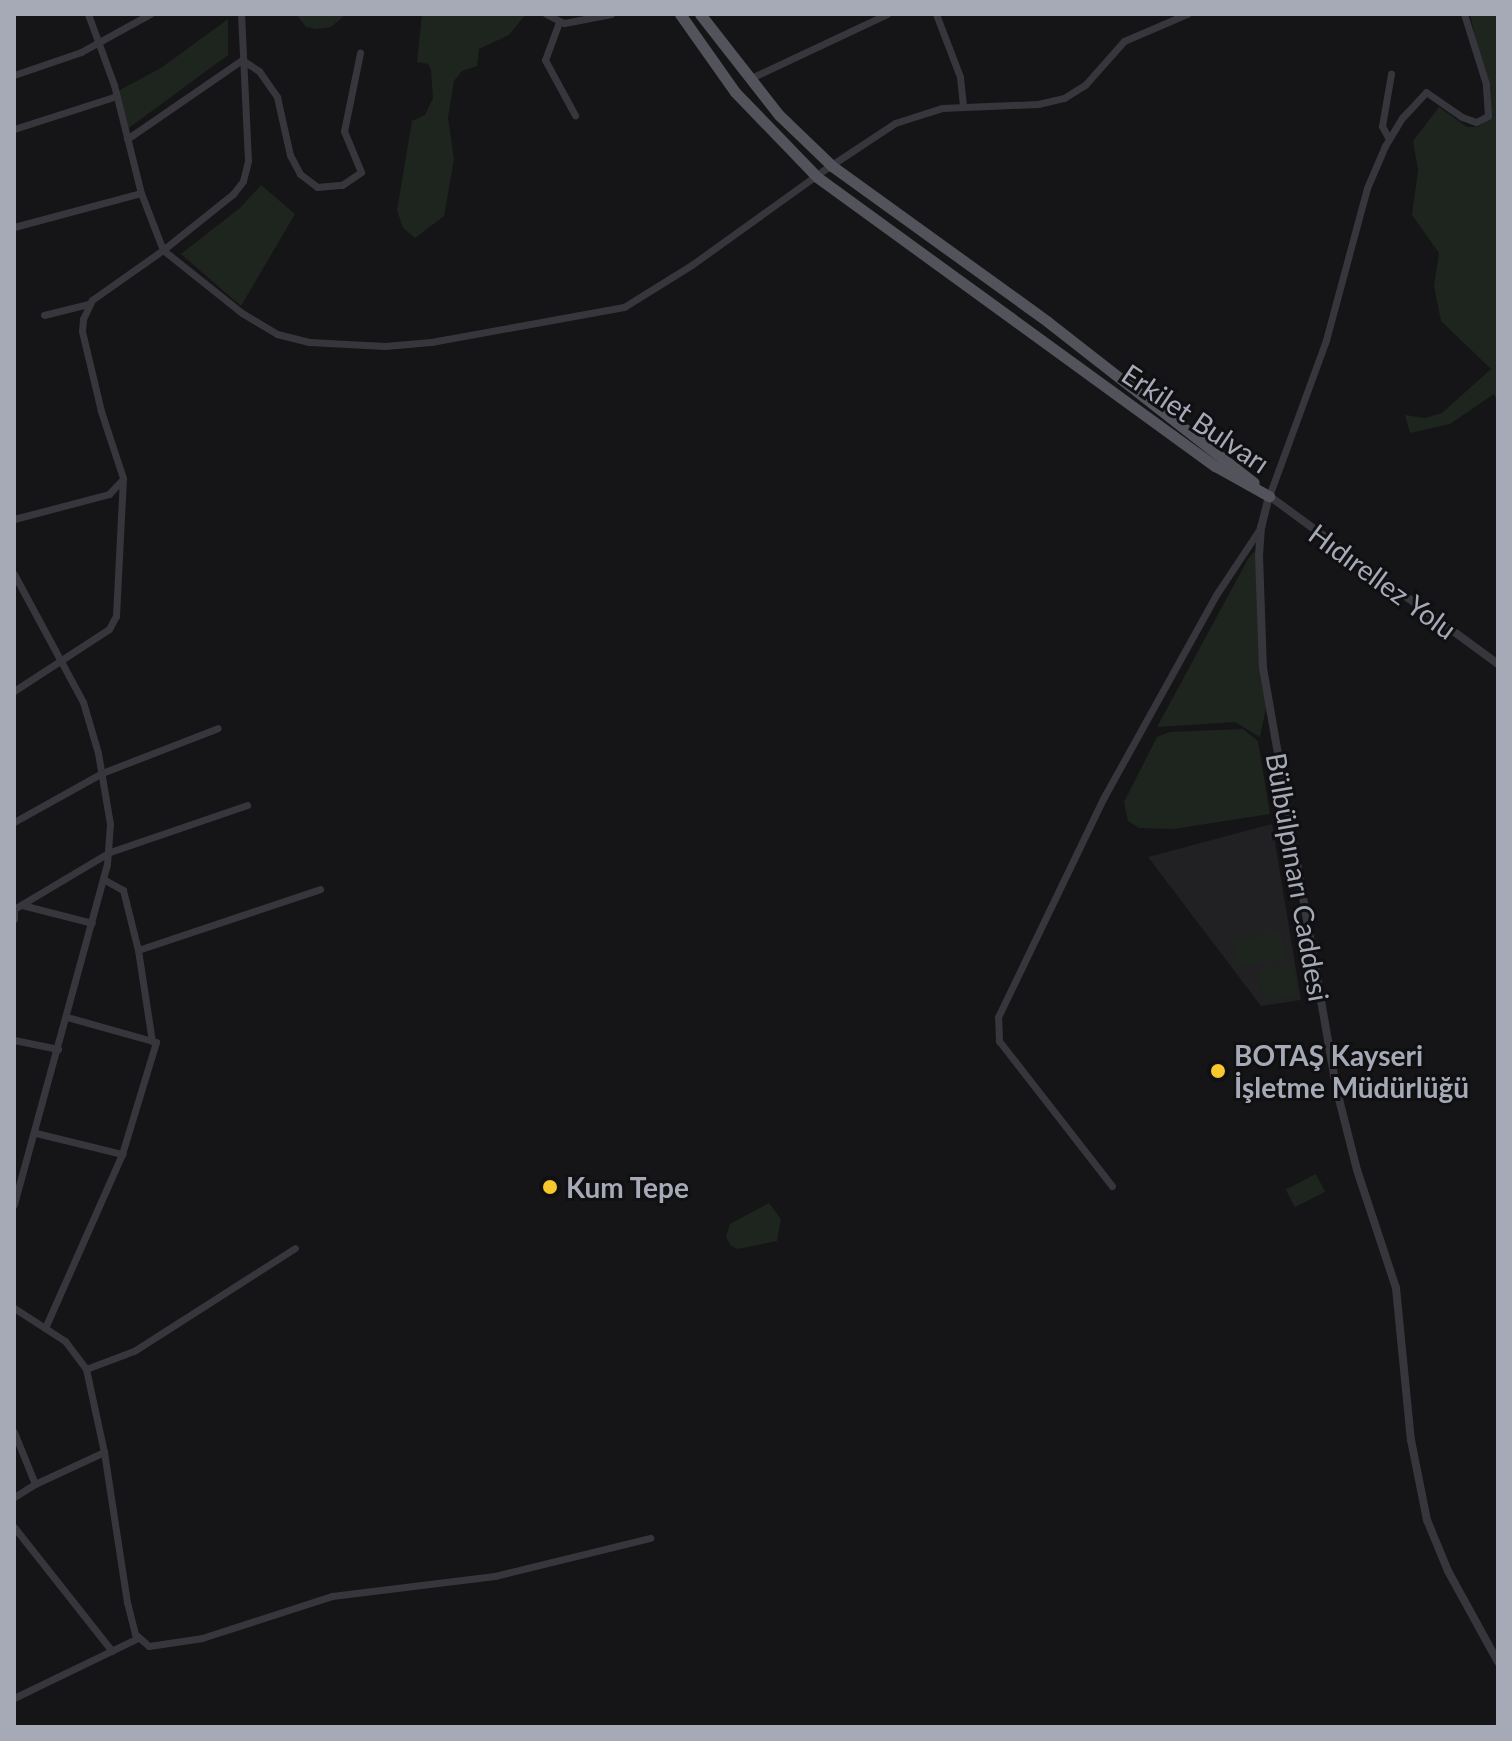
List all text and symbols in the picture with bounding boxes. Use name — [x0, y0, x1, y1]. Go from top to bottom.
street label: Erkilet Bulvarı — [1116, 356, 1276, 480]
street label: Hıdırellez Yolu — [1302, 516, 1464, 646]
street label: Bülbülpınarı Caddesi — [1260, 750, 1336, 1004]
place label: BOTAŞ Kayseri İşletme Müdürlüğü — [1234, 1038, 1469, 1104]
marker: BOTAŞ Kayseri İşletme Müdürlüğü — [1209, 1062, 1227, 1080]
place label: Kum Tepe — [566, 1170, 690, 1204]
marker: Kum Tepe — [541, 1178, 559, 1196]

